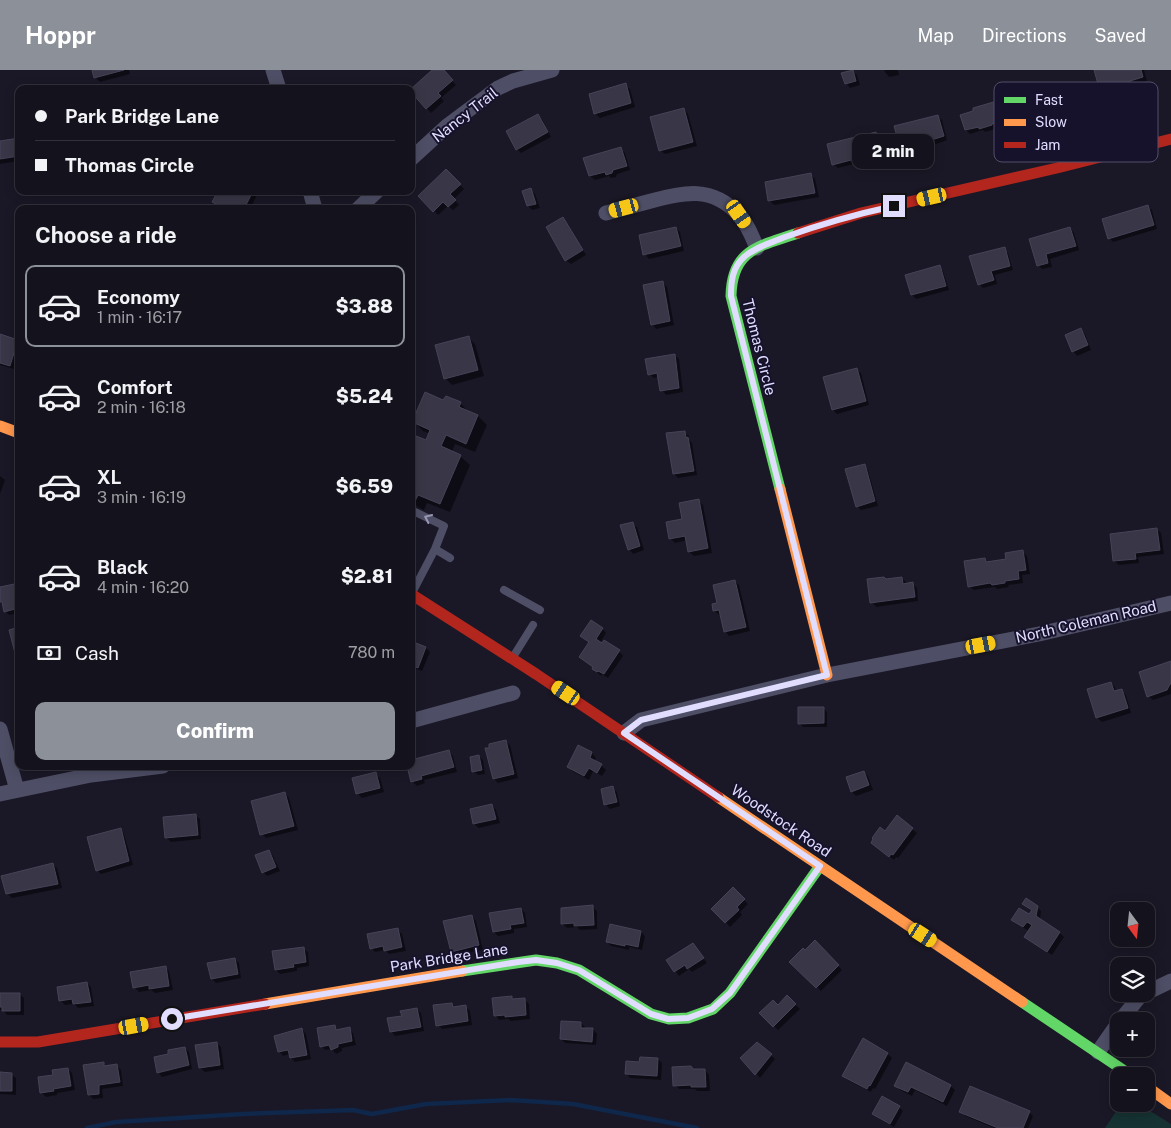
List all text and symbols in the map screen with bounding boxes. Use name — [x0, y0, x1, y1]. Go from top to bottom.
text: Hoppr — [25, 21, 96, 49]
text: Map — [917, 25, 954, 46]
text: Directions — [982, 25, 1067, 46]
text: Saved — [1095, 25, 1146, 46]
legend — [994, 82, 1158, 162]
street label: Nancy Trail — [429, 84, 501, 145]
text: Fast — [1035, 92, 1063, 108]
text: Park Bridge Lane — [65, 105, 219, 127]
text: Slow — [1035, 114, 1067, 130]
callout: 2 min — [853, 134, 935, 168]
text: Jam — [1035, 137, 1060, 153]
text: 2 min — [872, 142, 914, 161]
text: Thomas Circle — [65, 154, 194, 176]
car — [915, 186, 948, 208]
route end — [883, 195, 905, 217]
car — [607, 197, 640, 219]
car — [724, 197, 753, 231]
text: Choose a ride — [35, 222, 177, 248]
icon: car — [37, 284, 82, 329]
text: Economy — [97, 286, 180, 308]
text: $3.88 — [336, 295, 393, 317]
street label: Thomas Circle — [739, 297, 780, 397]
text: 1 min · 16:17 — [97, 308, 182, 327]
icon: car — [37, 374, 82, 419]
text: Comfort — [97, 376, 173, 398]
text: $5.24 — [336, 385, 393, 407]
text: 2 min · 16:18 — [97, 398, 186, 417]
icon: car — [37, 464, 82, 509]
text: XL — [97, 466, 122, 488]
text: $6.59 — [336, 475, 393, 497]
text: 3 min · 16:19 — [97, 488, 186, 507]
one-way arrow — [424, 514, 433, 524]
icon: car — [37, 554, 82, 599]
text: Black — [97, 556, 148, 578]
text: $2.81 — [341, 565, 393, 587]
text: 4 min · 16:20 — [97, 578, 189, 597]
street label: North Coleman Road — [1014, 597, 1158, 646]
car — [964, 635, 997, 655]
icon: cash — [35, 639, 63, 667]
text: Cash — [75, 642, 119, 664]
text: 780 m — [348, 643, 395, 662]
car — [549, 678, 582, 708]
button: Confirm — [35, 702, 395, 760]
street label: Woodstock Road — [728, 781, 834, 860]
north arrow — [1110, 902, 1155, 948]
map controls — [1110, 902, 1155, 1112]
car — [906, 921, 939, 949]
street label: Park Bridge Lane — [389, 940, 509, 975]
button: layers — [1110, 957, 1155, 1002]
route start — [161, 1008, 183, 1030]
button: + — [1110, 1012, 1155, 1057]
car — [117, 1016, 150, 1036]
button: − — [1110, 1067, 1155, 1112]

